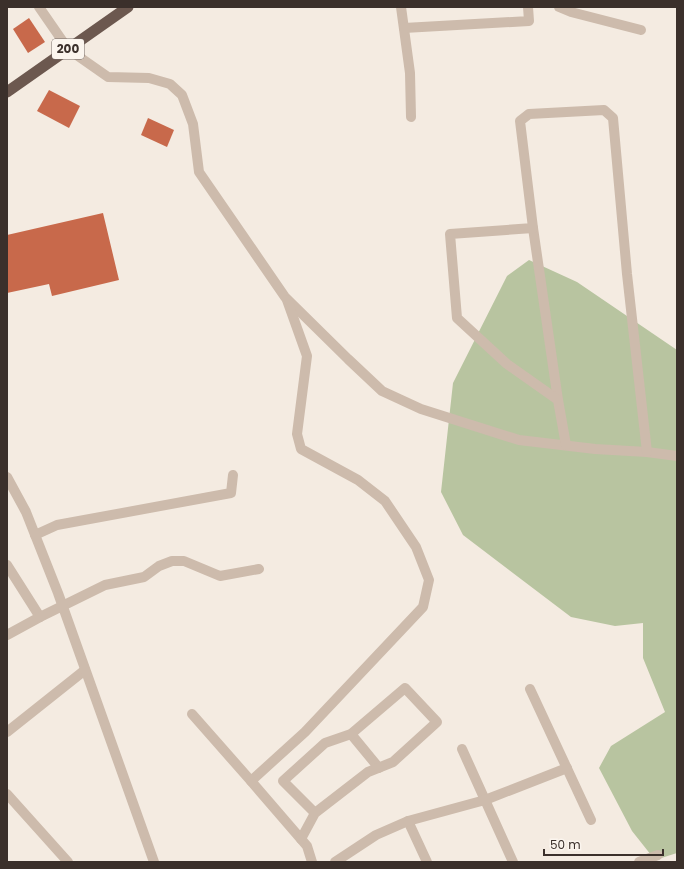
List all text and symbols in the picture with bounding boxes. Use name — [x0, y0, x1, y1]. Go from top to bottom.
road number: 200 — [52, 39, 84, 59]
scale bar — [544, 831, 663, 857]
text: 50 m — [550, 836, 581, 853]

